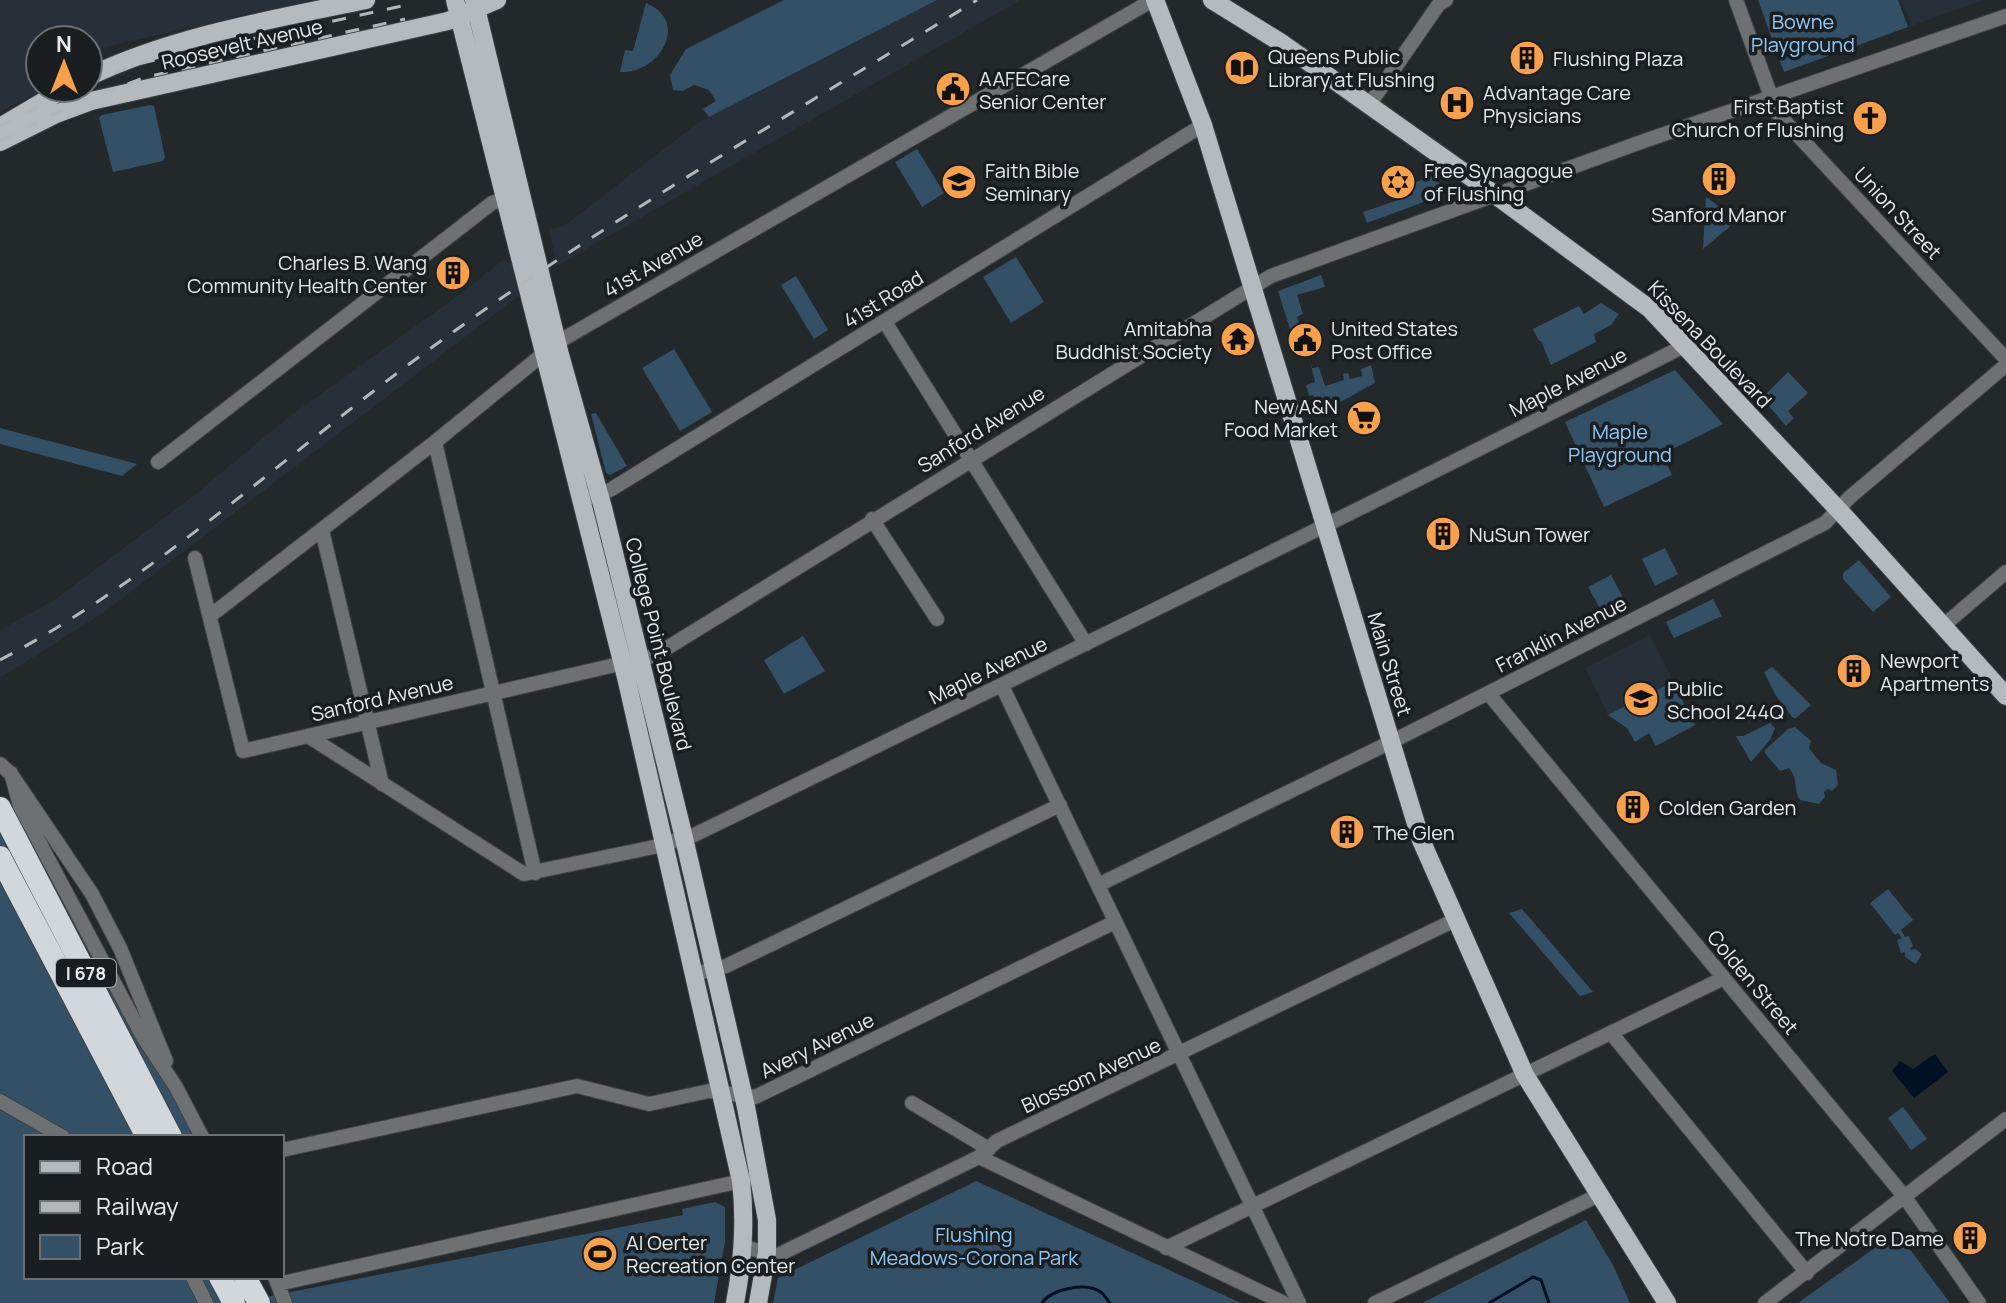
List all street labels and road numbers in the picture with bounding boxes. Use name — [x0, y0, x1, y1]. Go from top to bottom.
street label: Roosevelt Avenue — [159, 12, 325, 76]
street label: Union Street — [1848, 161, 1948, 265]
street label: 41st Avenue — [598, 225, 708, 303]
street label: 41st Road — [838, 264, 928, 334]
street label: Kissena Boulevard — [1642, 274, 1778, 414]
street label: Maple Avenue — [1505, 341, 1631, 423]
street label: Sanford Avenue — [912, 379, 1050, 479]
street label: College Point Boulevard — [619, 535, 699, 753]
street label: Franklin Avenue — [1491, 589, 1631, 679]
street label: Main Street — [1361, 609, 1419, 719]
street label: Maple Avenue — [924, 630, 1052, 710]
street label: Sanford Avenue — [308, 669, 456, 727]
street label: Colden Street — [1701, 924, 1805, 1040]
road number: I 678 — [56, 959, 116, 987]
street label: Avery Avenue — [756, 1006, 878, 1084]
street label: Blossom Avenue — [1017, 1031, 1165, 1119]

